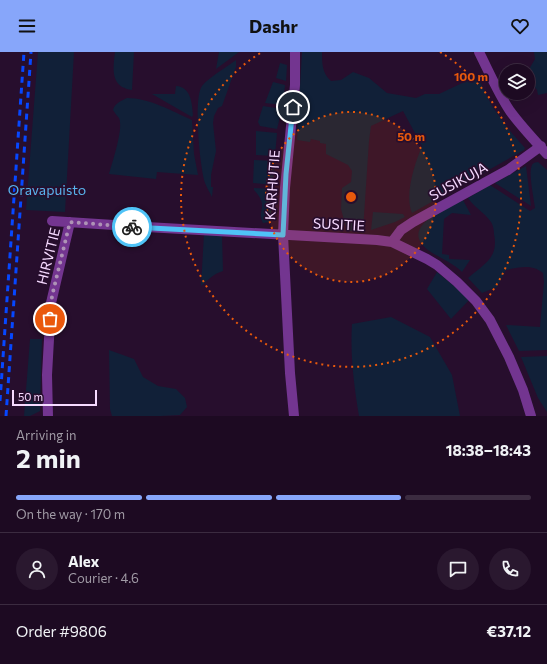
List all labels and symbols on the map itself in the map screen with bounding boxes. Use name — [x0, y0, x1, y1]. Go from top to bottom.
text: 100 m — [454, 69, 488, 83]
pin — [276, 90, 310, 124]
text: 50 m — [397, 129, 425, 143]
street label: KARHUTIE — [261, 149, 283, 221]
street label: SUSIKUJA — [426, 158, 490, 204]
park label: Oravapuisto — [8, 181, 86, 198]
centre of rings — [344, 190, 358, 204]
courier — [112, 207, 152, 247]
street label: SUSITIE — [313, 214, 365, 234]
street label: HIRVITIE — [33, 226, 63, 286]
pin — [33, 302, 67, 336]
scale bar — [12, 388, 97, 407]

